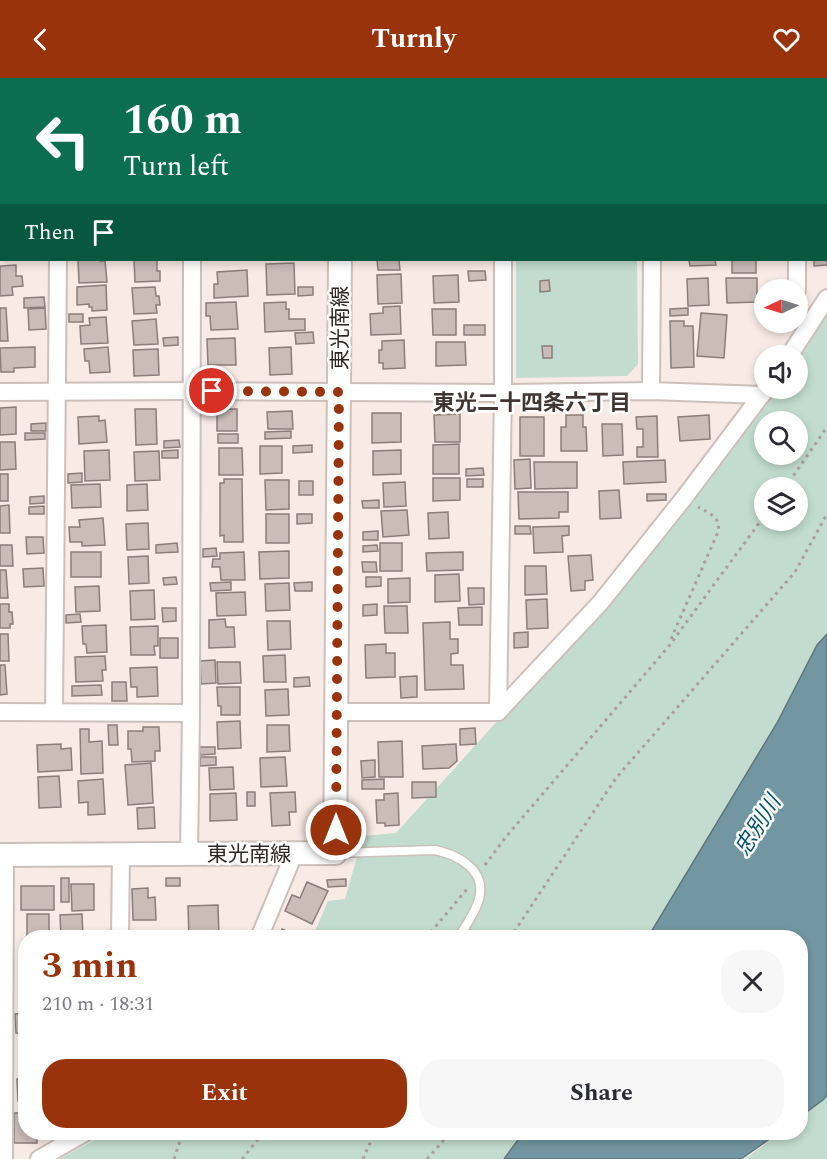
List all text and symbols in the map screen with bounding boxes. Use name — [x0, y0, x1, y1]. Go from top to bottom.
text: Turnly — [371, 18, 456, 60]
icon: back — [24, 23, 57, 56]
icon: heart — [770, 23, 803, 56]
text: 160 m — [123, 89, 242, 152]
icon: left — [24, 102, 102, 180]
text: Turn left — [123, 146, 229, 188]
text: Then — [24, 216, 75, 249]
icon: arrive — [87, 216, 120, 249]
north arrow — [754, 279, 808, 333]
map controls — [754, 279, 808, 531]
street label: 東光南線 — [325, 286, 357, 370]
button: sound — [754, 345, 808, 399]
pin — [186, 365, 237, 416]
icon: arrive — [195, 374, 228, 407]
district label: 東光二十四条六丁目 — [433, 387, 631, 420]
button: search — [754, 411, 808, 465]
button: layers — [754, 477, 808, 531]
water label: 忠別川 — [727, 787, 791, 863]
position arrow — [304, 798, 368, 862]
street label: 東光南線 — [207, 839, 291, 871]
text: 3 min — [42, 939, 138, 994]
button: close — [721, 950, 784, 1013]
text: 210 m · 18:31 — [42, 989, 154, 1019]
button: Exit — [42, 1059, 407, 1128]
button: Share — [419, 1059, 784, 1128]

